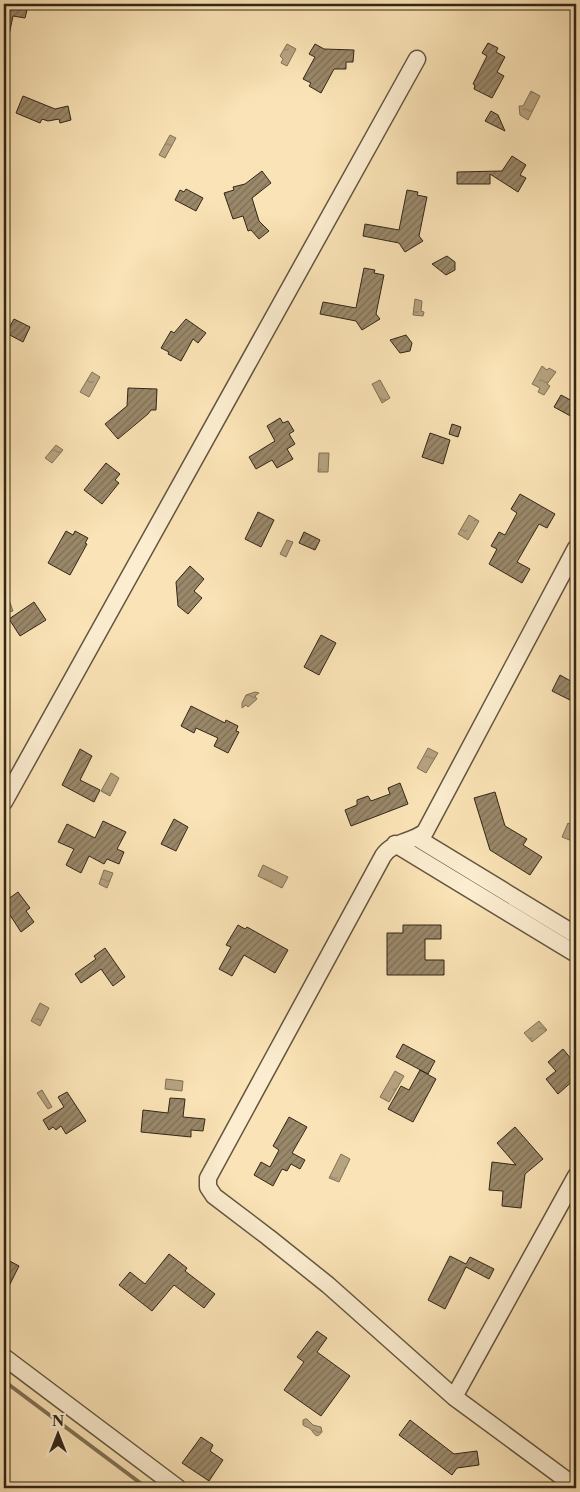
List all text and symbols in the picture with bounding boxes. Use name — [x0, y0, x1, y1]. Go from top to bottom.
north arrow — [32, 1410, 82, 1460]
text: N — [52, 1412, 64, 1430]

